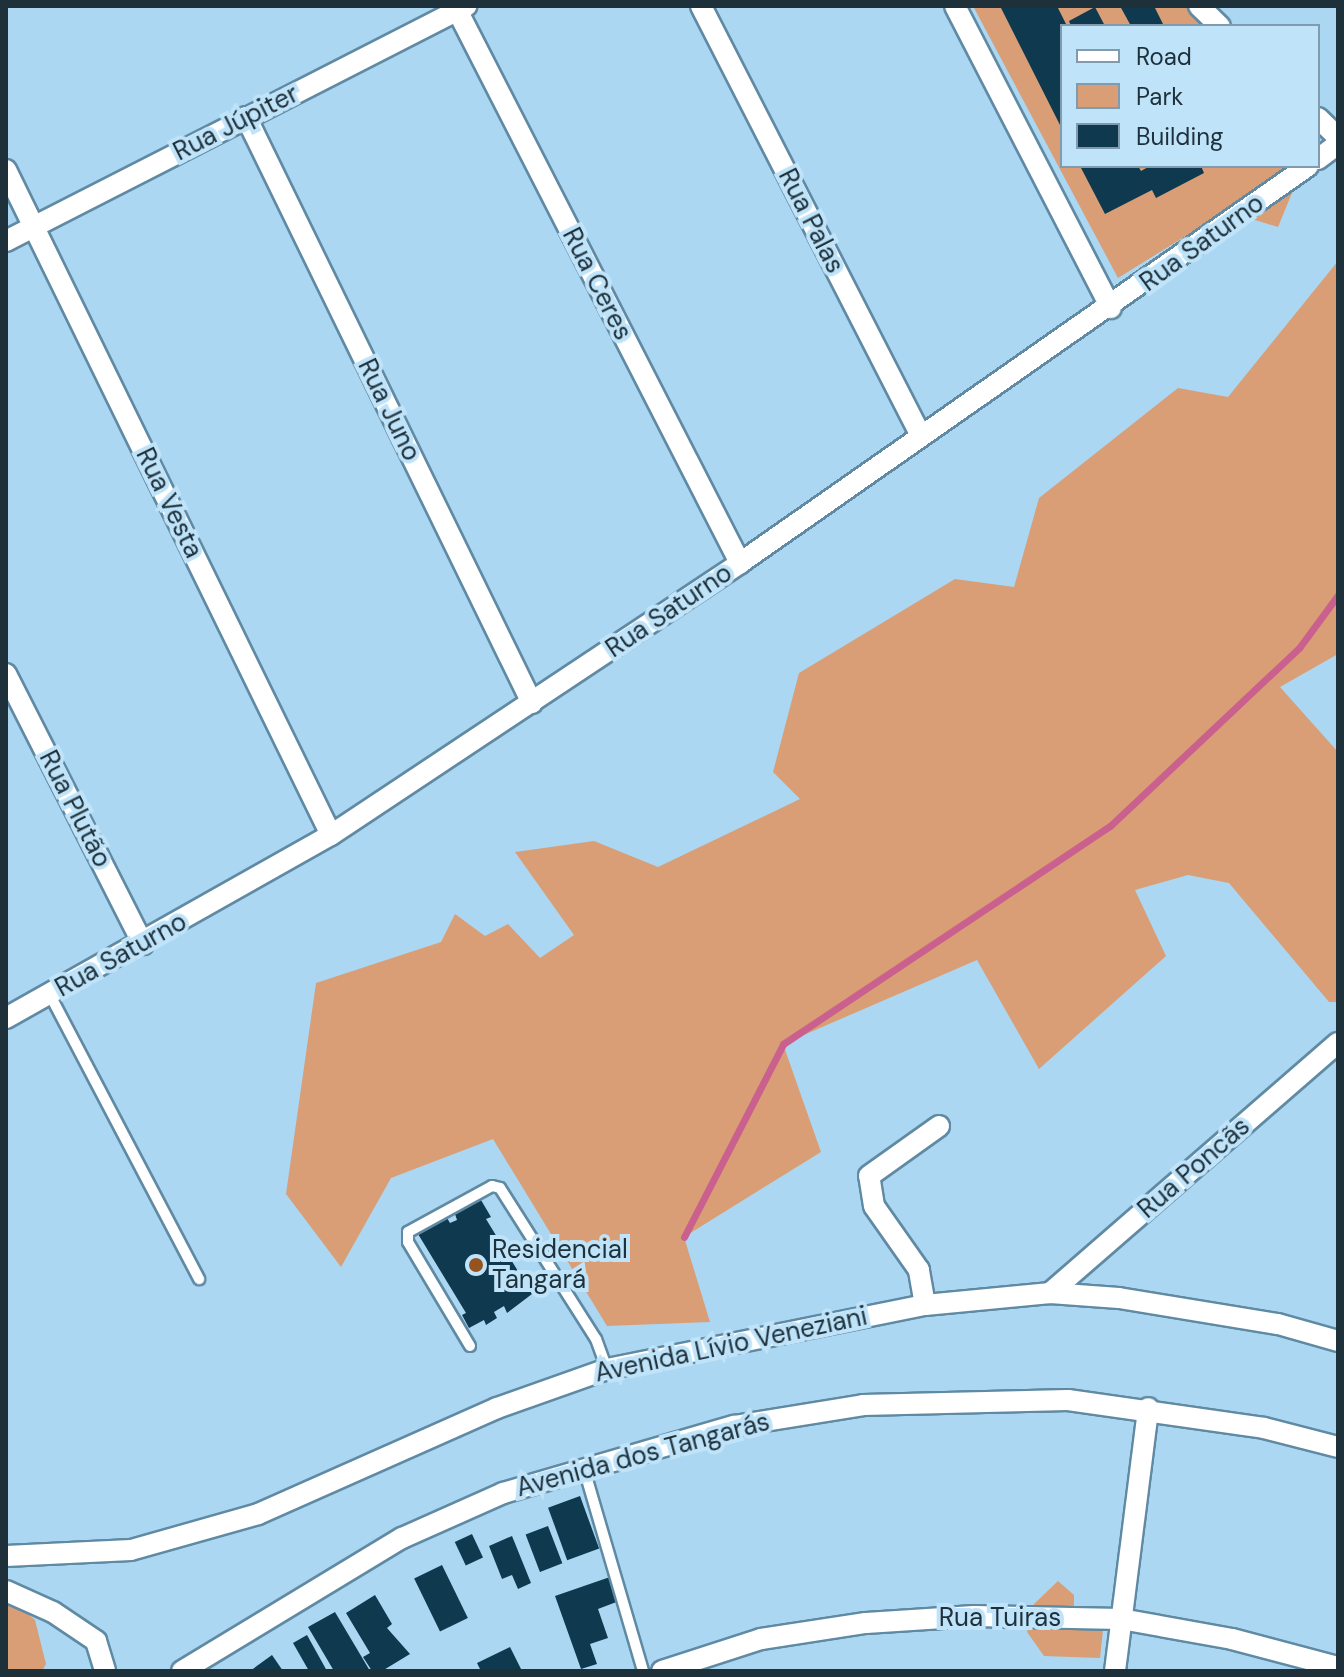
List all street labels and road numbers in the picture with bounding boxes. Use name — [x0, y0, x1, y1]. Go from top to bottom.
street label: Rua Júpiter — [168, 78, 304, 168]
street label: Rua Palas — [771, 164, 851, 278]
street label: Rua Saturno — [1134, 188, 1270, 298]
street label: Rua Ceres — [555, 223, 639, 345]
street label: Rua Juno — [351, 354, 427, 466]
street label: Rua Vesta — [129, 443, 209, 563]
street label: Rua Saturno — [600, 557, 738, 665]
street label: Rua Plutão — [32, 745, 118, 873]
street label: Rua Saturno — [50, 906, 192, 1004]
street label: Rua Poncãs — [1132, 1111, 1256, 1225]
street label: Avenida Lívio Veneziani — [592, 1301, 870, 1389]
street label: Avenida dos Tangarás — [513, 1406, 773, 1504]
street label: Rua Tuiras — [939, 1602, 1061, 1634]

